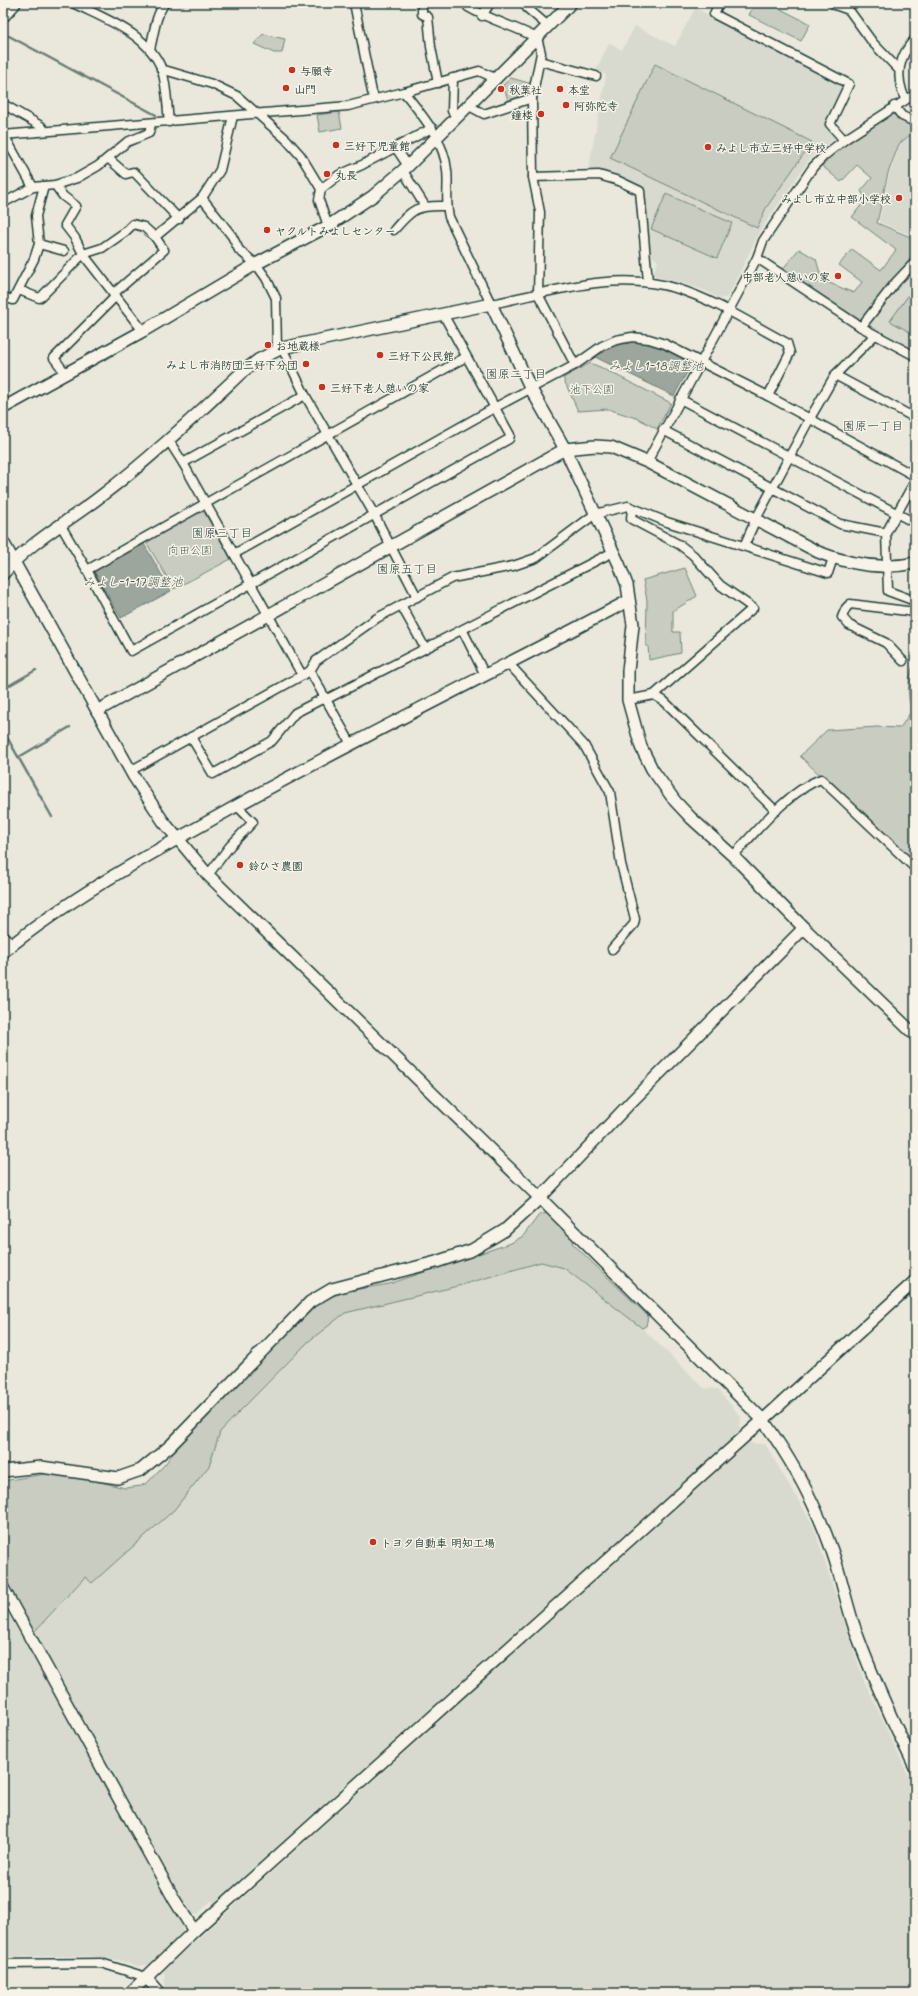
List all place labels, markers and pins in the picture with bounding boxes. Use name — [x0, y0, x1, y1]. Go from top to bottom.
place label: 与願寺 — [300, 63, 333, 78]
marker: 与願寺 — [287, 65, 297, 75]
place label: 山門 — [294, 81, 316, 96]
place label: 秋葉社 — [509, 82, 542, 97]
place label: 本堂 — [568, 82, 590, 97]
marker: 山門 — [281, 83, 291, 93]
marker: 秋葉社 — [496, 84, 506, 94]
marker: 本堂 — [555, 84, 565, 94]
place label: 阿弥陀寺 — [574, 98, 618, 113]
marker: 阿弥陀寺 — [561, 100, 571, 110]
place label: 鐘楼 — [511, 107, 533, 122]
marker: 鐘楼 — [536, 109, 546, 119]
place label: 三好下児童館 — [344, 138, 410, 153]
marker: 三好下児童館 — [331, 140, 341, 150]
place label: みよし市立三好中学校 — [716, 140, 826, 155]
marker: みよし市立三好中学校 — [703, 142, 713, 152]
place label: 丸長 — [335, 167, 357, 182]
marker: 丸長 — [322, 169, 332, 179]
place label: みよし市立中部小学校 — [781, 191, 891, 206]
marker: みよし市立中部小学校 — [894, 193, 904, 203]
place label: ヤクルトみよしセンター — [275, 223, 396, 238]
marker: ヤクルトみよしセンター — [262, 225, 272, 235]
place label: 中部老人憩いの家 — [742, 269, 830, 284]
marker: 中部老人憩いの家 — [833, 271, 843, 281]
place label: お地蔵様 — [276, 338, 320, 353]
marker: お地蔵様 — [263, 340, 273, 350]
place label: 三好下公民館 — [388, 348, 454, 363]
marker: 三好下公民館 — [375, 350, 385, 360]
place label: みよし市消防団三好下分団 — [166, 357, 298, 372]
marker: みよし市消防団三好下分団 — [301, 359, 311, 369]
place label: 三好下老人憩いの家 — [330, 380, 429, 395]
marker: 三好下老人憩いの家 — [317, 382, 327, 392]
place label: 鈴ひさ農園 — [248, 858, 303, 873]
marker: 鈴ひさ農園 — [235, 860, 245, 870]
place label: トヨタ自動車 明知工場 — [381, 1535, 495, 1550]
marker: トヨタ自動車 明知工場 — [368, 1537, 378, 1547]

